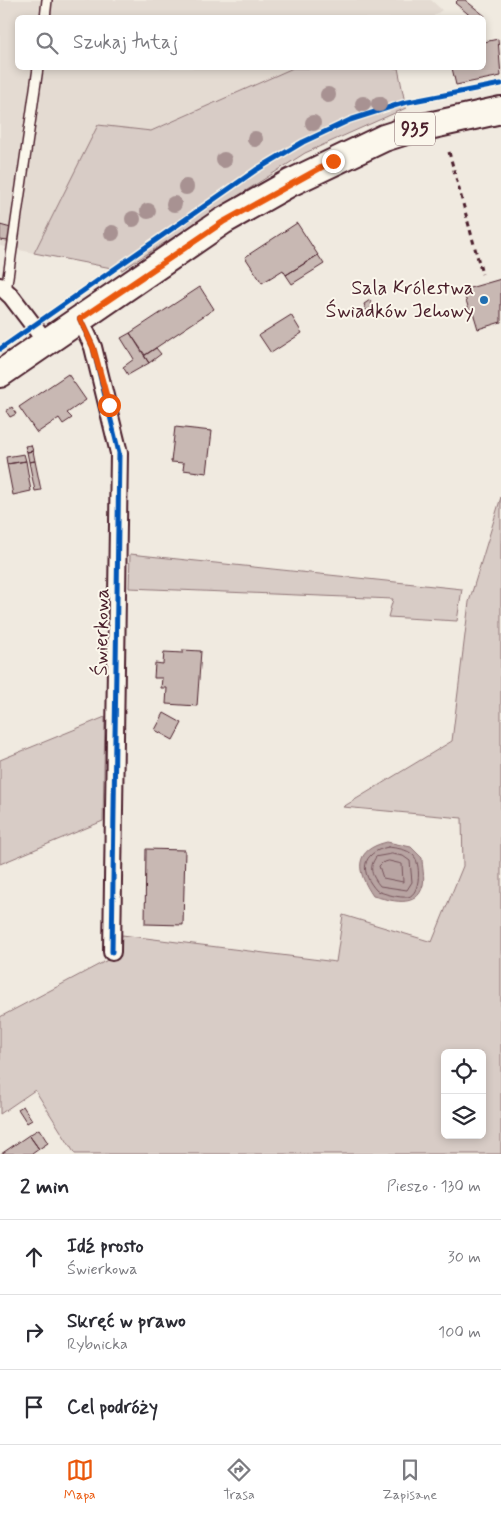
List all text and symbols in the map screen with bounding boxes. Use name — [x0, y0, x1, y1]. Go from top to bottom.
search box — [15, 15, 486, 70]
icon: search — [33, 29, 61, 57]
text: Szukaj tutaj — [73, 30, 178, 55]
road number: 935 — [395, 112, 435, 146]
route end — [322, 150, 345, 173]
place label: Sala Królestwa Świadków Jehowy — [326, 275, 474, 325]
marker: Sala Królestwa Świadków Jehowy — [478, 294, 490, 306]
route start — [98, 394, 121, 417]
street label: Świerkowa — [88, 588, 116, 676]
map controls — [441, 1049, 486, 1139]
button: locate — [441, 1049, 486, 1094]
button: layers — [441, 1094, 486, 1139]
text: 2 min — [20, 1173, 69, 1201]
text: Pieszo · 130 m — [387, 1176, 481, 1197]
text: Idź prosto — [67, 1234, 144, 1259]
icon: ahead — [20, 1243, 48, 1271]
text: 30 m — [448, 1247, 481, 1268]
text: Świerkowa — [67, 1259, 137, 1280]
text: Skręć w prawo — [67, 1309, 186, 1334]
icon: right — [20, 1318, 48, 1346]
text: 100 m — [438, 1322, 481, 1343]
text: Rybnicka — [67, 1334, 128, 1355]
icon: arrive — [20, 1393, 48, 1421]
text: Cel podróży — [67, 1395, 158, 1420]
tab: Mapa — [64, 1456, 96, 1504]
tab: Trasa — [223, 1456, 255, 1504]
tab: Zapisane — [382, 1456, 437, 1504]

